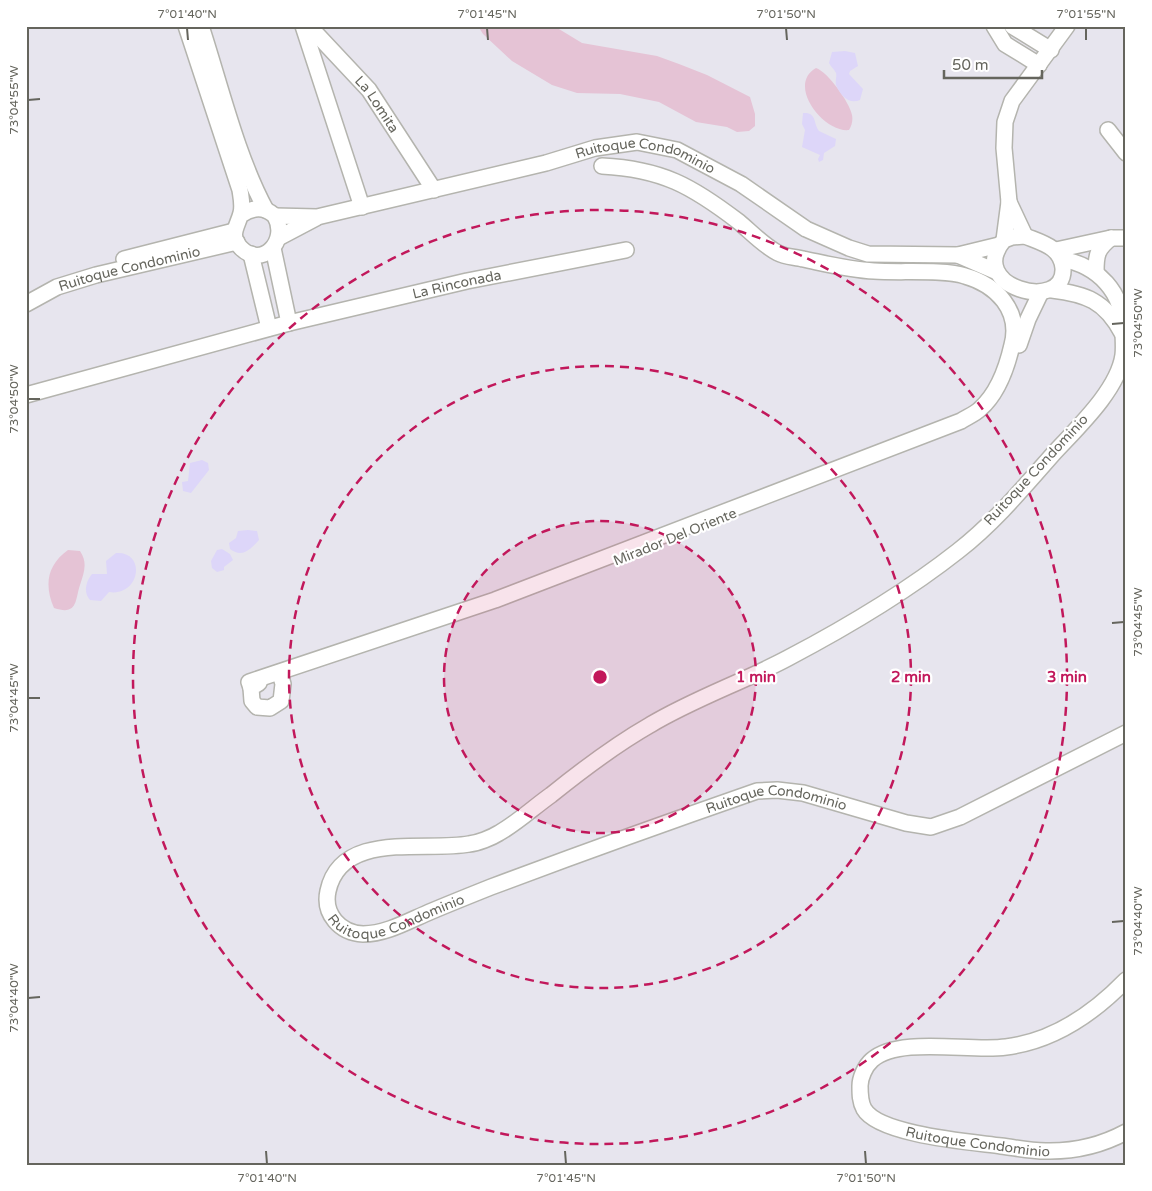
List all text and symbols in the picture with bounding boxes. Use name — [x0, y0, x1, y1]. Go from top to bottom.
text: 7°01'40"N — [157, 7, 217, 21]
text: 7°01'45"N — [457, 7, 517, 21]
text: 7°01'50"N — [756, 7, 816, 21]
text: 7°01'55"N — [1056, 7, 1116, 21]
scale bar — [944, 48, 1042, 80]
text: 50 m — [952, 56, 989, 74]
text: 73°04'55"W — [7, 65, 21, 135]
street label: La Lomita — [351, 72, 403, 136]
street label: Ruitoque Condominio — [573, 133, 718, 177]
street label: Ruitoque Condominio — [56, 242, 202, 295]
street label: La Rinconada — [411, 266, 503, 302]
text: 73°04'50"W — [1131, 288, 1145, 358]
text: 73°04'50"W — [7, 364, 21, 434]
street label: Ruitoque Condominio — [980, 411, 1092, 529]
street label: Mirador Del Oriente — [611, 505, 739, 569]
text: 73°04'45"W — [1131, 587, 1145, 657]
text: 73°04'45"W — [7, 663, 21, 733]
centre of rings — [591, 668, 609, 686]
text: 1 min — [736, 668, 776, 686]
text: 2 min — [891, 668, 931, 686]
text: 3 min — [1047, 668, 1087, 686]
street label: Ruitoque Condominio — [703, 781, 849, 817]
text: 73°04'40"W — [1131, 886, 1145, 956]
street label: Ruitoque Condominio — [324, 890, 467, 943]
text: 73°04'40"W — [7, 963, 21, 1033]
street label: Ruitoque Condominio — [904, 1123, 1050, 1160]
text: 7°01'40"N — [237, 1171, 297, 1185]
text: 7°01'45"N — [536, 1171, 596, 1185]
text: 7°01'50"N — [836, 1171, 896, 1185]

